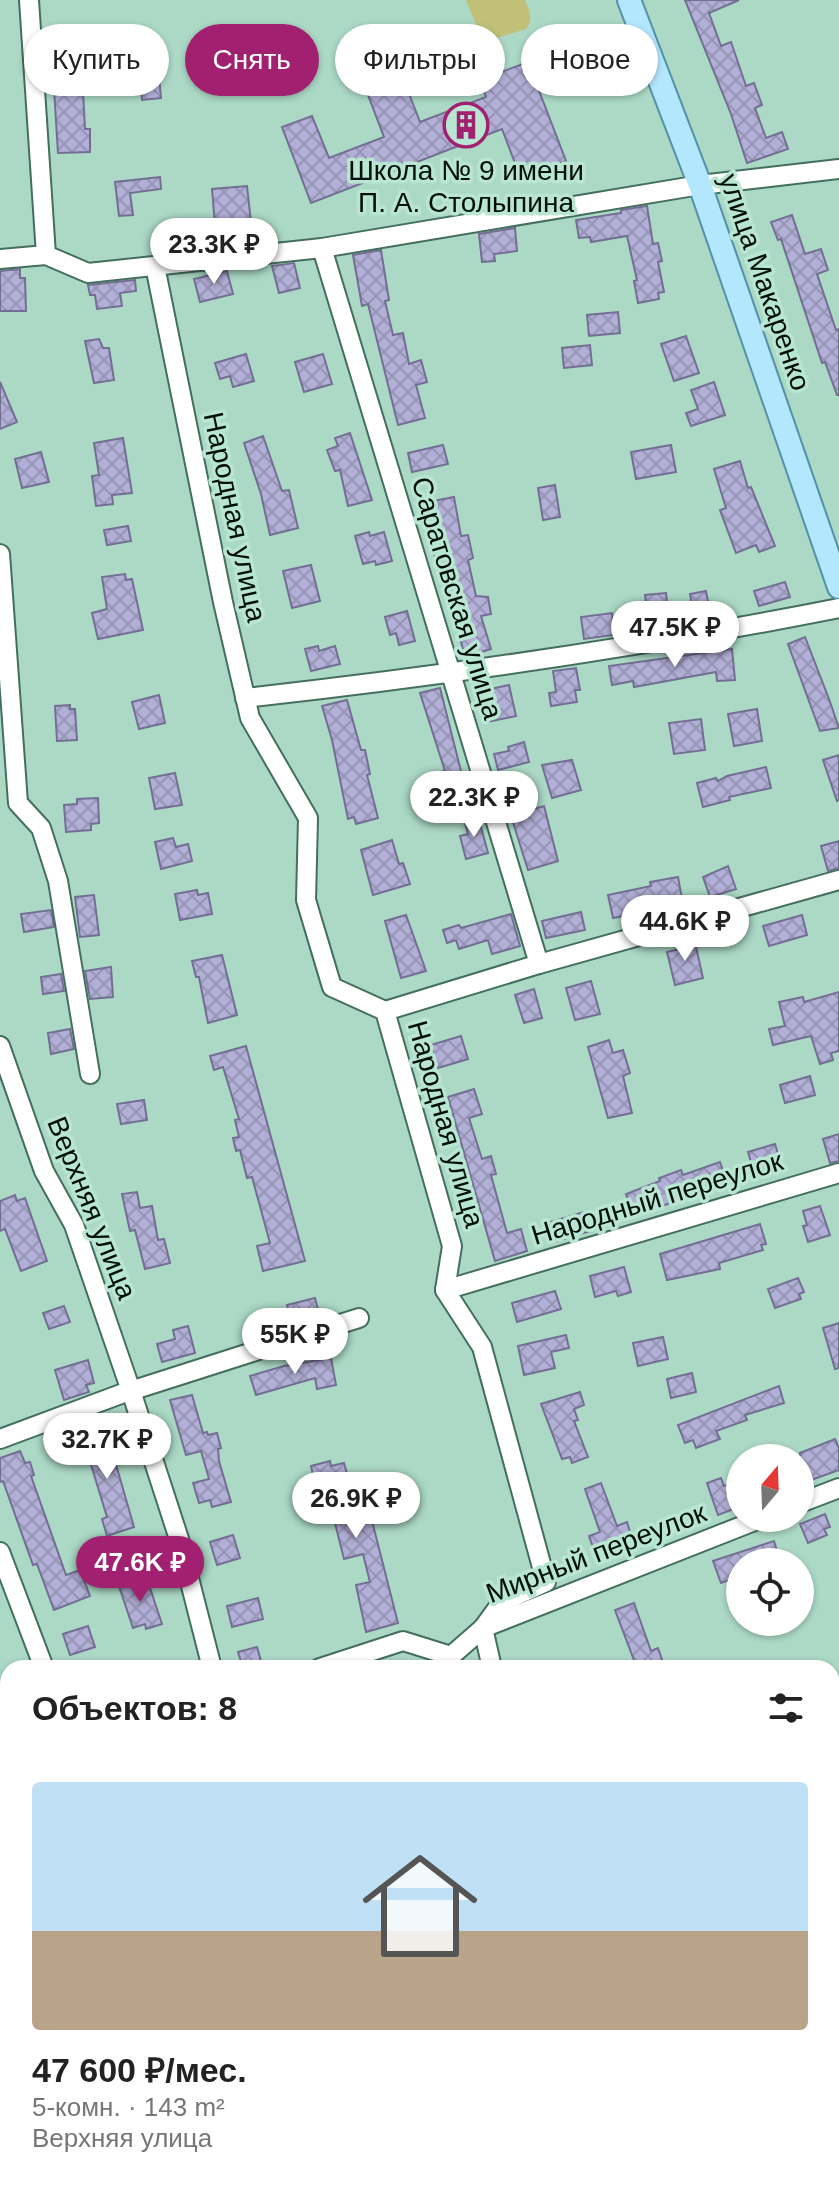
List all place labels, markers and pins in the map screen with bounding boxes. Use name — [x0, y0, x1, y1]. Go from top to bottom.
building icon: Школа № 9 имени П. А. Столыпина — [442, 101, 490, 149]
place label: Школа № 9 имени П. А. Столыпина — [348, 155, 584, 218]
pin: 23.3K ₽ — [140, 218, 288, 286]
pin: 47.5K ₽ — [601, 601, 749, 669]
pin: 22.3K ₽ — [400, 771, 548, 839]
pin: 44.6K ₽ — [611, 895, 759, 963]
pin: 55K ₽ — [239, 1308, 351, 1376]
pin: 32.7K ₽ — [33, 1413, 181, 1481]
pin: 26.9K ₽ — [282, 1472, 430, 1540]
pin: 47.6K ₽ — [66, 1536, 214, 1604]

